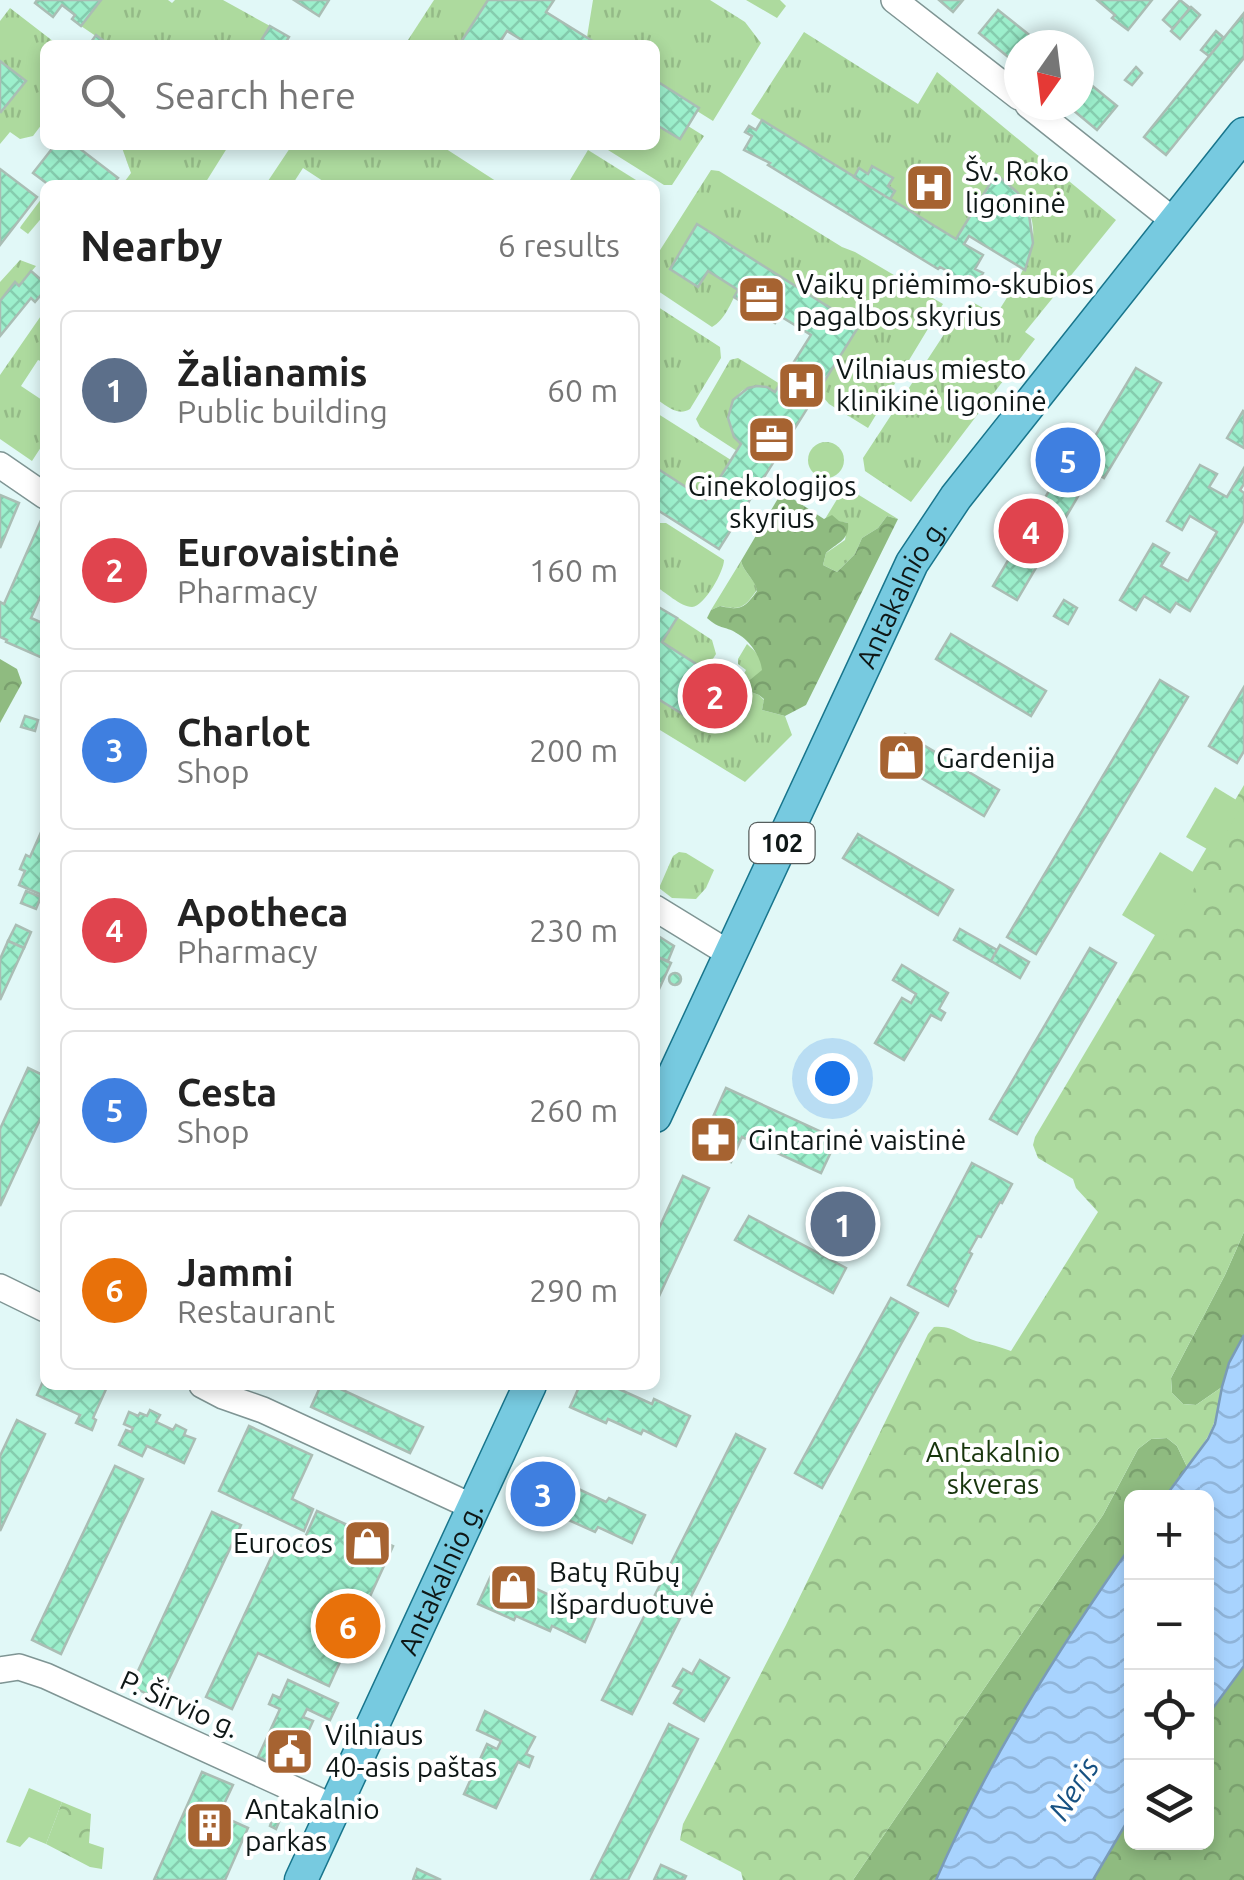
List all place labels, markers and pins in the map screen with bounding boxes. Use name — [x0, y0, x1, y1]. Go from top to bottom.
place label: Šv. Roko ligoninė — [965, 154, 1069, 218]
hospital icon: Šv. Roko ligoninė — [904, 161, 956, 213]
place label: Vaikų priėmimo-skubios pagalbos skyrius — [796, 268, 1094, 331]
office icon: Vaikų priėmimo-skubios pagalbos skyrius — [735, 274, 787, 326]
place label: Vilniaus miesto klinikinė ligoninė — [836, 353, 1047, 416]
hospital icon: Vilniaus miesto klinikinė ligoninė — [775, 359, 827, 411]
office icon: Ginekologijos skyrius — [746, 413, 798, 465]
pin: 5 — [1036, 422, 1100, 498]
place label: Ginekologijos skyrius — [688, 470, 856, 533]
pin: 4 — [998, 494, 1064, 568]
pin: 2 — [682, 658, 748, 734]
shop icon: Gardenija — [875, 732, 927, 784]
place label: Gardenija — [936, 742, 1055, 773]
pharmacy icon: Gintarinė vaistinė — [687, 1114, 739, 1166]
place label: Gintarinė vaistinė — [748, 1124, 966, 1155]
pin: 1 — [810, 1186, 876, 1262]
pin: 3 — [510, 1456, 576, 1532]
shop icon: Eurocos — [342, 1517, 394, 1569]
place label: Eurocos — [233, 1527, 333, 1558]
place label: Batų Rūbų Išparduotuvė — [549, 1556, 714, 1619]
shop icon: Batų Rūbų Išparduotuvė — [488, 1562, 540, 1614]
pin: 6 — [316, 1588, 380, 1664]
place label: Vilniaus 40-asis paštas — [325, 1719, 497, 1782]
public building icon: Vilniaus 40-asis paštas — [264, 1725, 316, 1777]
place label: Antakalnio parkas — [245, 1793, 380, 1856]
building icon: Antakalnio parkas — [184, 1799, 236, 1851]

